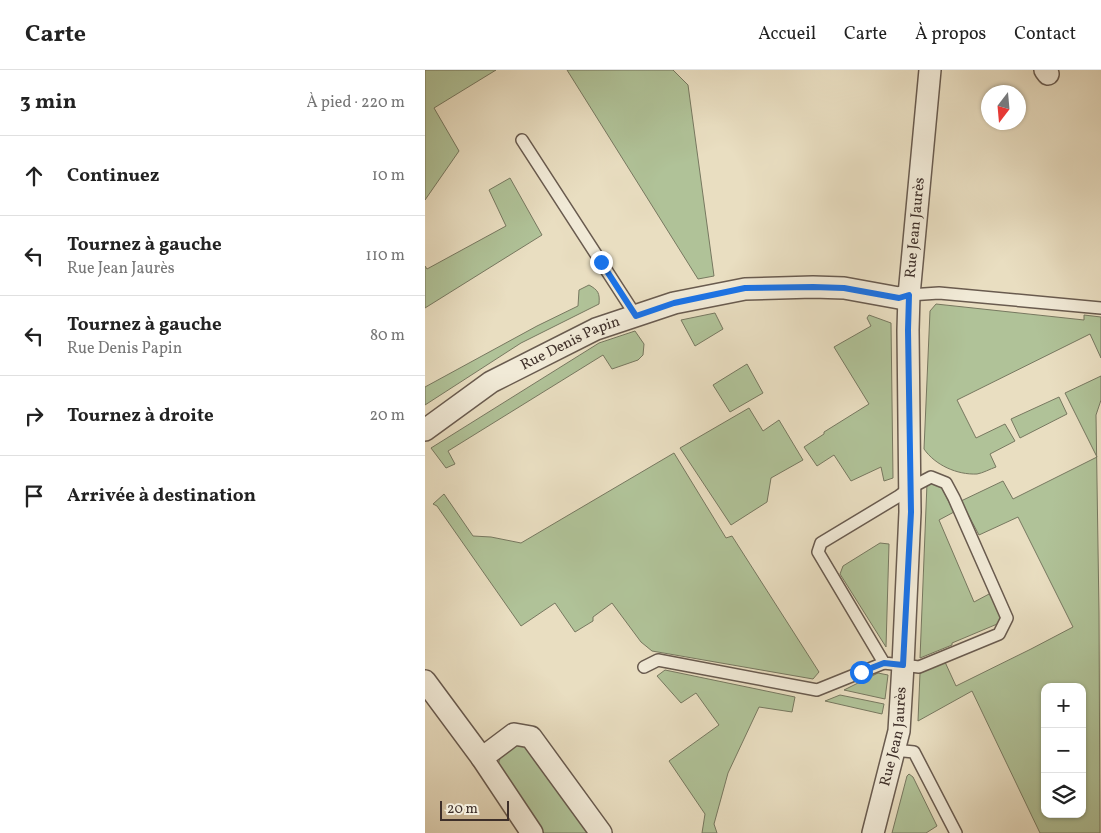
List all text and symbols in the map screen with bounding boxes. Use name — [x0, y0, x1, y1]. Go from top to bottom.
text: Carte — [25, 18, 86, 52]
text: Accueil — [758, 22, 816, 47]
text: Carte — [844, 22, 887, 47]
text: À propos — [915, 22, 986, 47]
text: Contact — [1014, 22, 1076, 47]
north arrow — [981, 85, 1026, 130]
text: 3 min — [20, 88, 76, 117]
text: À pied · 220 m — [306, 92, 405, 114]
icon: ahead — [20, 162, 48, 190]
text: Continuez — [67, 163, 159, 189]
text: 10 m — [372, 165, 405, 187]
street label: Rue Jean Jaurès — [900, 177, 930, 279]
text: Tournez à gauche — [67, 232, 222, 258]
icon: left — [20, 242, 48, 270]
text: 110 m — [366, 245, 405, 267]
route end — [590, 251, 613, 274]
text: Rue Jean Jaurès — [67, 258, 175, 280]
street label: Rue Denis Papin — [517, 311, 623, 376]
text: Tournez à gauche — [67, 312, 222, 338]
icon: left — [20, 322, 48, 350]
text: 80 m — [370, 325, 405, 347]
text: Rue Denis Papin — [67, 338, 182, 360]
icon: right — [20, 402, 48, 430]
text: Tournez à droite — [67, 403, 214, 429]
text: 20 m — [370, 405, 405, 427]
icon: arrive — [20, 482, 48, 510]
text: Arrivée à destination — [67, 483, 256, 509]
route start — [850, 661, 873, 684]
map controls — [1041, 683, 1086, 818]
button: + — [1041, 683, 1086, 728]
street label: Rue Jean Jaurès — [875, 686, 912, 789]
button: − — [1041, 728, 1086, 773]
button: layers — [1041, 773, 1086, 818]
scale bar — [440, 798, 509, 821]
text: 20 m — [447, 800, 478, 819]

